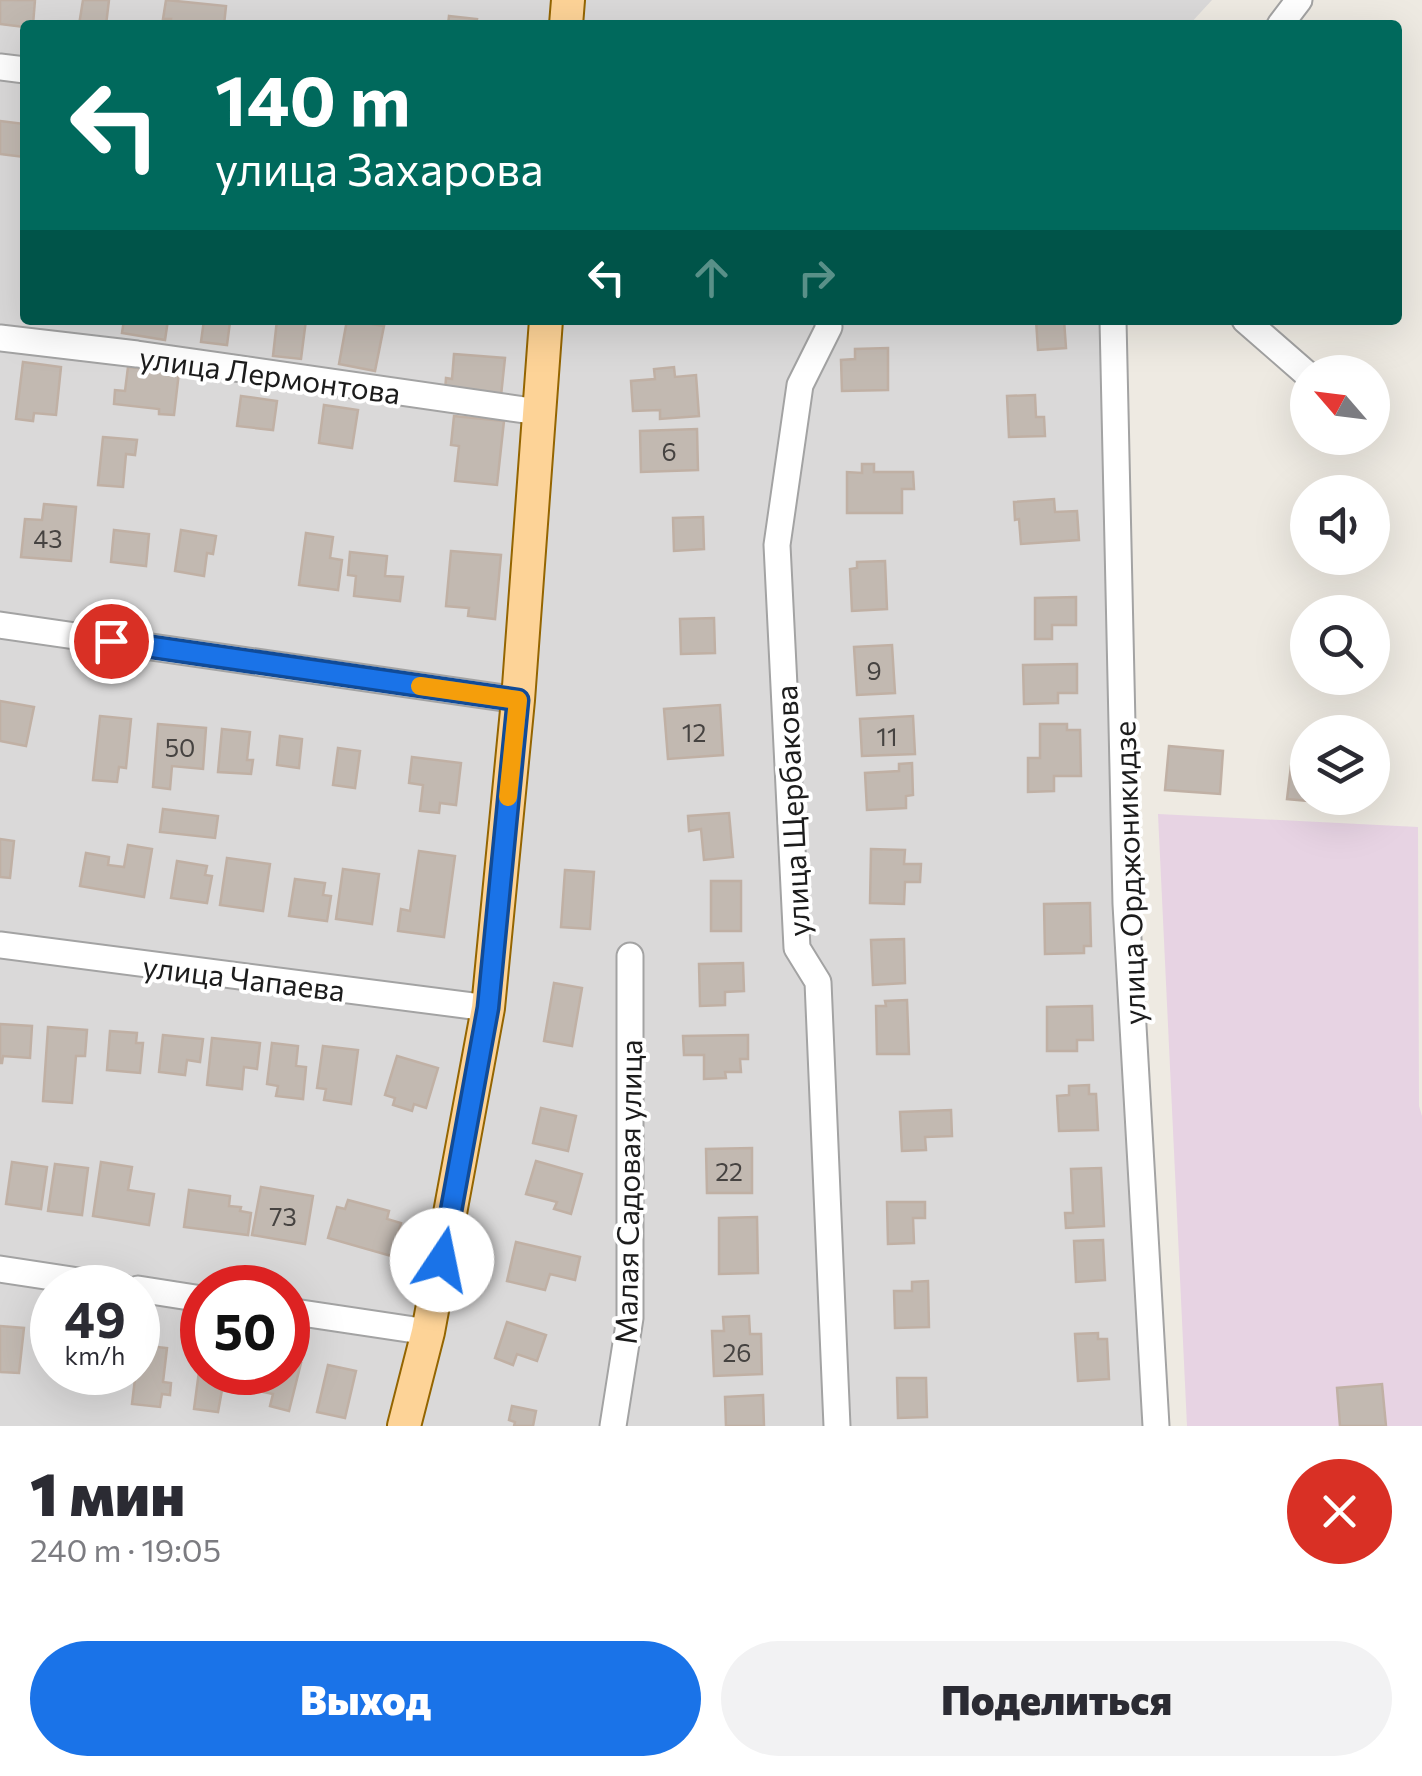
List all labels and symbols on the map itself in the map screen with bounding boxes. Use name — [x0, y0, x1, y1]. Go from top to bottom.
street label: улица Лермонтова — [137, 337, 403, 411]
north arrow — [1290, 355, 1390, 455]
house number: 6 — [661, 436, 677, 466]
house number: 43 — [33, 523, 63, 553]
pin — [69, 599, 154, 684]
house number: 9 — [866, 655, 882, 685]
street label: улица Щербакова — [766, 684, 816, 938]
house number: 12 — [682, 717, 706, 747]
house number: 11 — [876, 721, 898, 751]
street label: улица Орджоникидзе — [1104, 721, 1152, 1025]
house number: 50 — [165, 732, 195, 762]
street label: улица Чапаева — [141, 946, 347, 1008]
street label: Малая Садовая улица — [606, 1039, 648, 1345]
house number: 22 — [715, 1156, 743, 1186]
house number: 73 — [269, 1201, 297, 1231]
position arrow — [390, 1208, 494, 1312]
speed limit sign: 50 — [180, 1265, 310, 1395]
house number: 26 — [723, 1337, 751, 1367]

